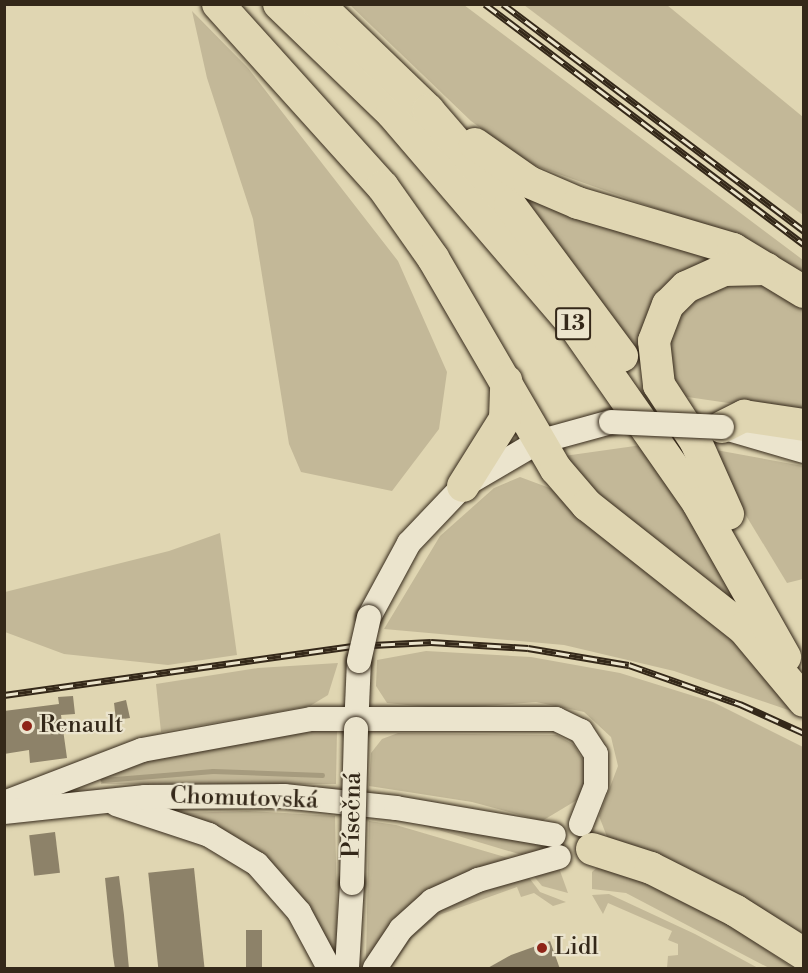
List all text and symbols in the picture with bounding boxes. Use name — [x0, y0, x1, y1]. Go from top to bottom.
road number: 13 — [555, 305, 591, 343]
place label: Renault — [39, 712, 123, 740]
marker: Renault — [20, 719, 34, 733]
street label: Písečná — [338, 772, 368, 858]
street label: Chomutovská — [169, 782, 319, 816]
place label: Lidl — [554, 934, 599, 962]
marker: Lidl — [535, 941, 549, 955]

